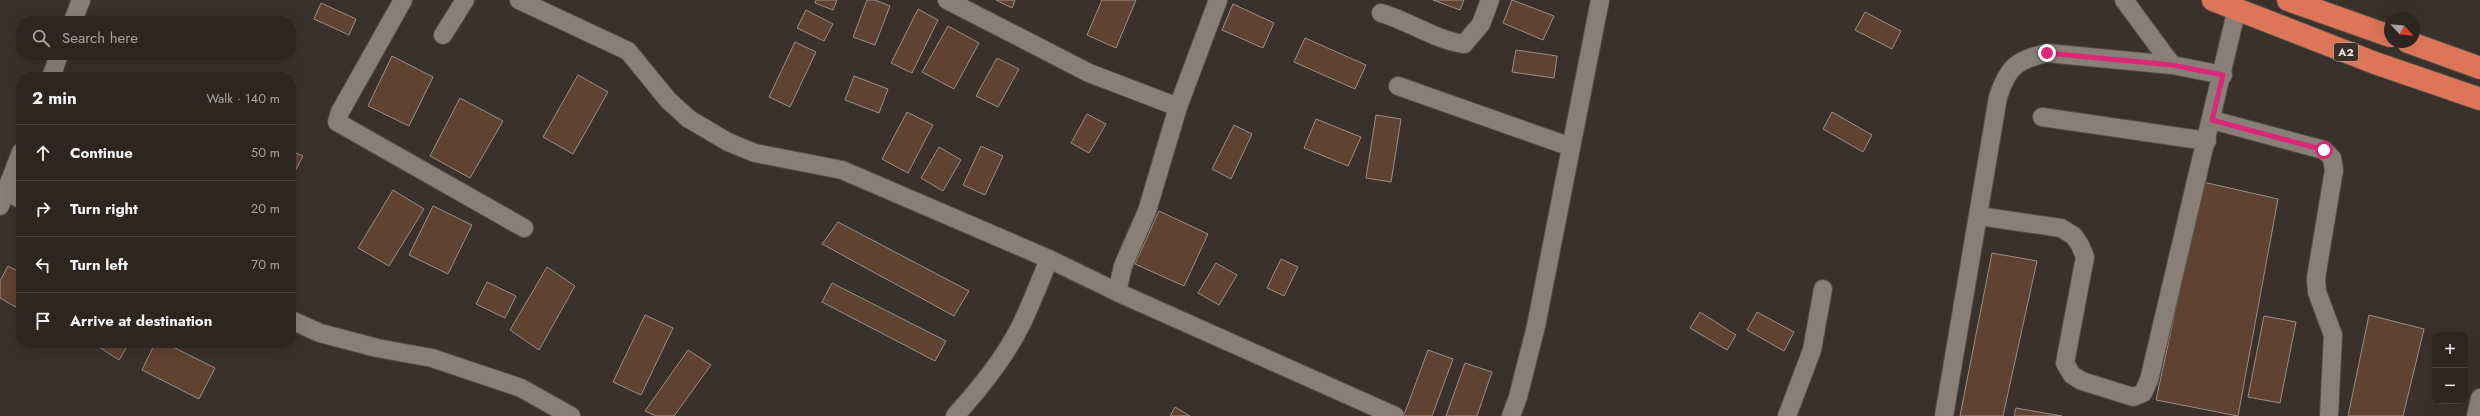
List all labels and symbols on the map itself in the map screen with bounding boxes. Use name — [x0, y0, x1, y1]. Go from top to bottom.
north arrow — [2384, 12, 2420, 48]
road number: A2 — [2334, 43, 2358, 61]
route end — [2038, 44, 2056, 62]
route start — [2315, 141, 2333, 159]

